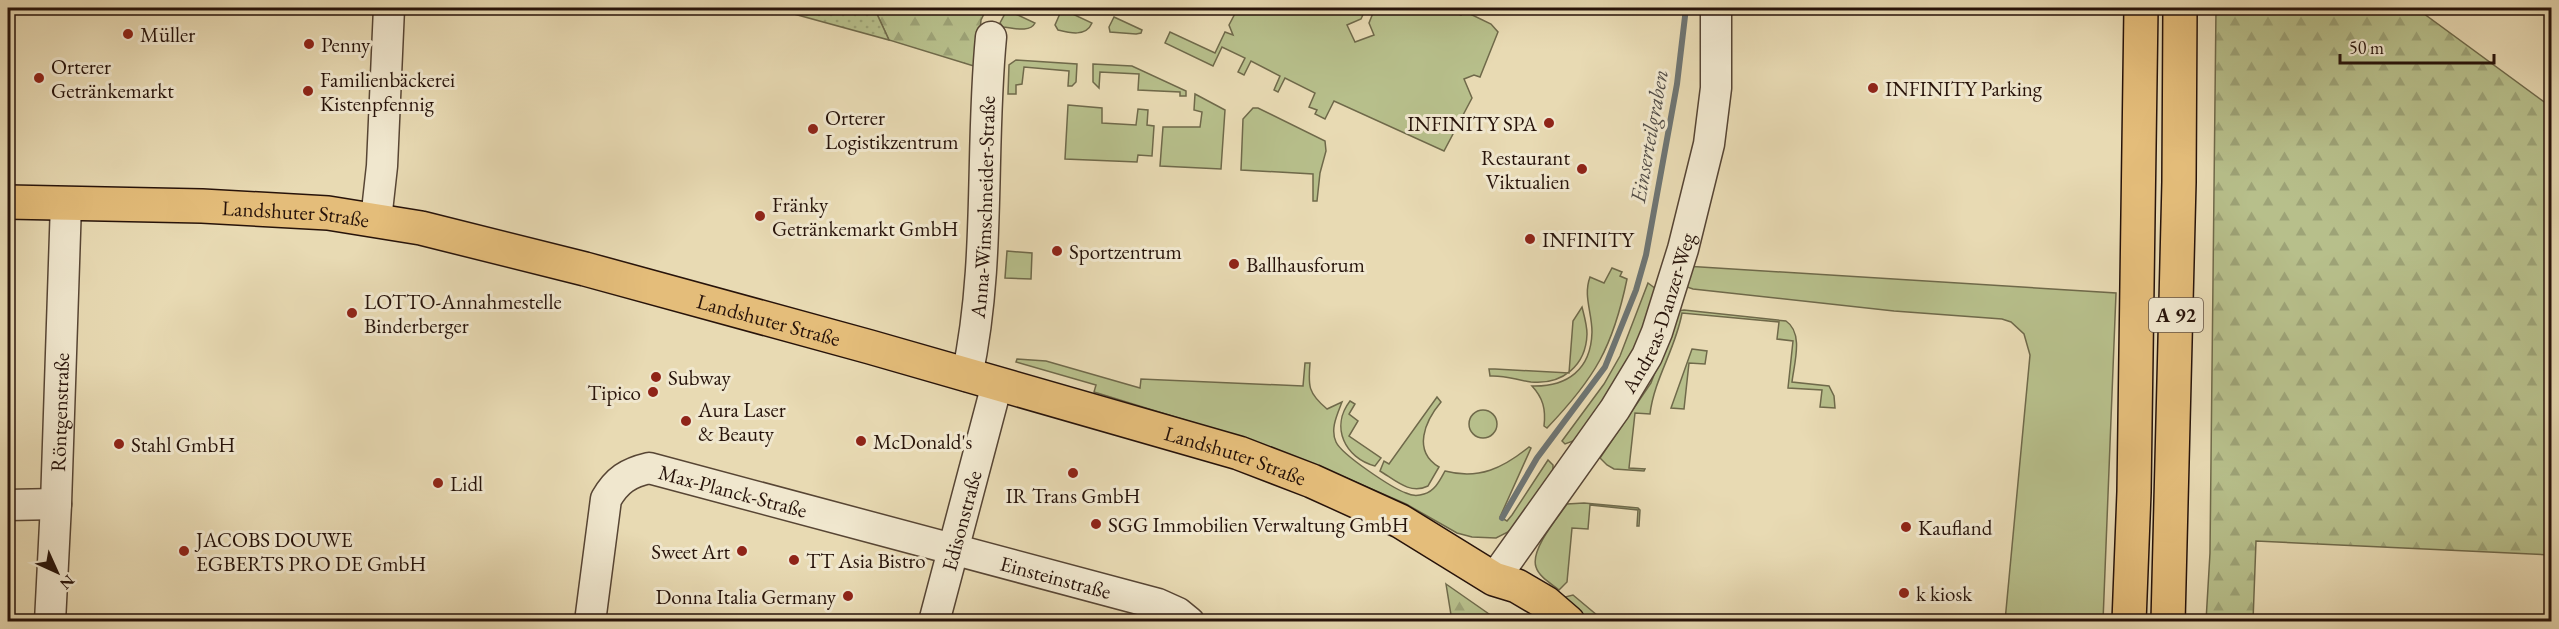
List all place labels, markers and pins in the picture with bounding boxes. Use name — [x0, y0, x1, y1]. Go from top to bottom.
place label: Müller — [140, 21, 195, 48]
marker: Müller — [121, 27, 135, 41]
place label: Penny — [321, 31, 371, 58]
marker: Penny — [302, 37, 316, 51]
place label: Orterer Getränkemarkt — [51, 53, 174, 104]
place label: Familienbäckerei Kistenpfennig — [320, 66, 455, 117]
marker: Orterer Getränkemarkt — [32, 71, 46, 85]
place label: INFINITY Parking — [1885, 75, 2043, 102]
marker: INFINITY Parking — [1866, 81, 1880, 95]
marker: Familienbäckerei Kistenpfennig — [301, 84, 315, 98]
place label: Orterer Logistikzentrum — [825, 104, 959, 155]
place label: INFINITY SPA — [1407, 110, 1537, 137]
marker: INFINITY SPA — [1542, 116, 1556, 130]
marker: Orterer Logistikzentrum — [806, 122, 820, 136]
place label: Restaurant Viktualien — [1481, 144, 1570, 195]
marker: Restaurant Viktualien — [1575, 162, 1589, 176]
place label: Fränky Getränkemarkt GmbH — [772, 191, 958, 242]
marker: Fränky Getränkemarkt GmbH — [753, 209, 767, 223]
place label: INFINITY — [1542, 226, 1636, 253]
marker: INFINITY — [1523, 232, 1537, 246]
place label: Sportzentrum — [1069, 238, 1182, 265]
marker: Sportzentrum — [1050, 244, 1064, 258]
place label: Ballhausforum — [1246, 251, 1365, 278]
marker: Ballhausforum — [1227, 257, 1241, 271]
place label: LOTTO-Annahmestelle Binderberger — [364, 288, 562, 339]
marker: LOTTO-Annahmestelle Binderberger — [345, 306, 359, 320]
place label: Subway — [668, 364, 732, 391]
marker: Subway — [649, 370, 663, 384]
place label: Tipico — [587, 379, 641, 406]
marker: Tipico — [646, 385, 660, 399]
place label: Aura Laser & Beauty — [697, 396, 786, 447]
marker: Aura Laser & Beauty — [679, 414, 693, 428]
place label: McDonald's — [873, 428, 973, 455]
place label: Stahl GmbH — [131, 431, 235, 458]
marker: McDonald's — [854, 434, 868, 448]
marker: Stahl GmbH — [112, 437, 126, 451]
marker: IR Trans GmbH — [1066, 466, 1080, 480]
place label: Lidl — [450, 470, 483, 497]
marker: Lidl — [431, 476, 445, 490]
place label: IR Trans GmbH — [1005, 482, 1141, 509]
place label: SGG Immobilien Verwaltung GmbH — [1108, 511, 1409, 538]
place label: Kaufland — [1918, 514, 1993, 541]
marker: SGG Immobilien Verwaltung GmbH — [1089, 517, 1103, 531]
marker: Kaufland — [1899, 520, 1913, 534]
place label: JACOBS DOUWE EGBERTS PRO DE GmbH — [194, 526, 426, 577]
place label: Sweet Art — [651, 538, 730, 565]
marker: JACOBS DOUWE EGBERTS PRO DE GmbH — [177, 544, 191, 558]
marker: Sweet Art — [735, 544, 749, 558]
place label: TT Asia Bistro — [806, 547, 926, 574]
marker: TT Asia Bistro — [787, 553, 801, 567]
place label: k kiosk — [1916, 580, 1973, 607]
place label: Donna Italia Germany — [655, 583, 837, 610]
marker: k kiosk — [1897, 586, 1911, 600]
marker: Donna Italia Germany — [841, 589, 855, 603]

